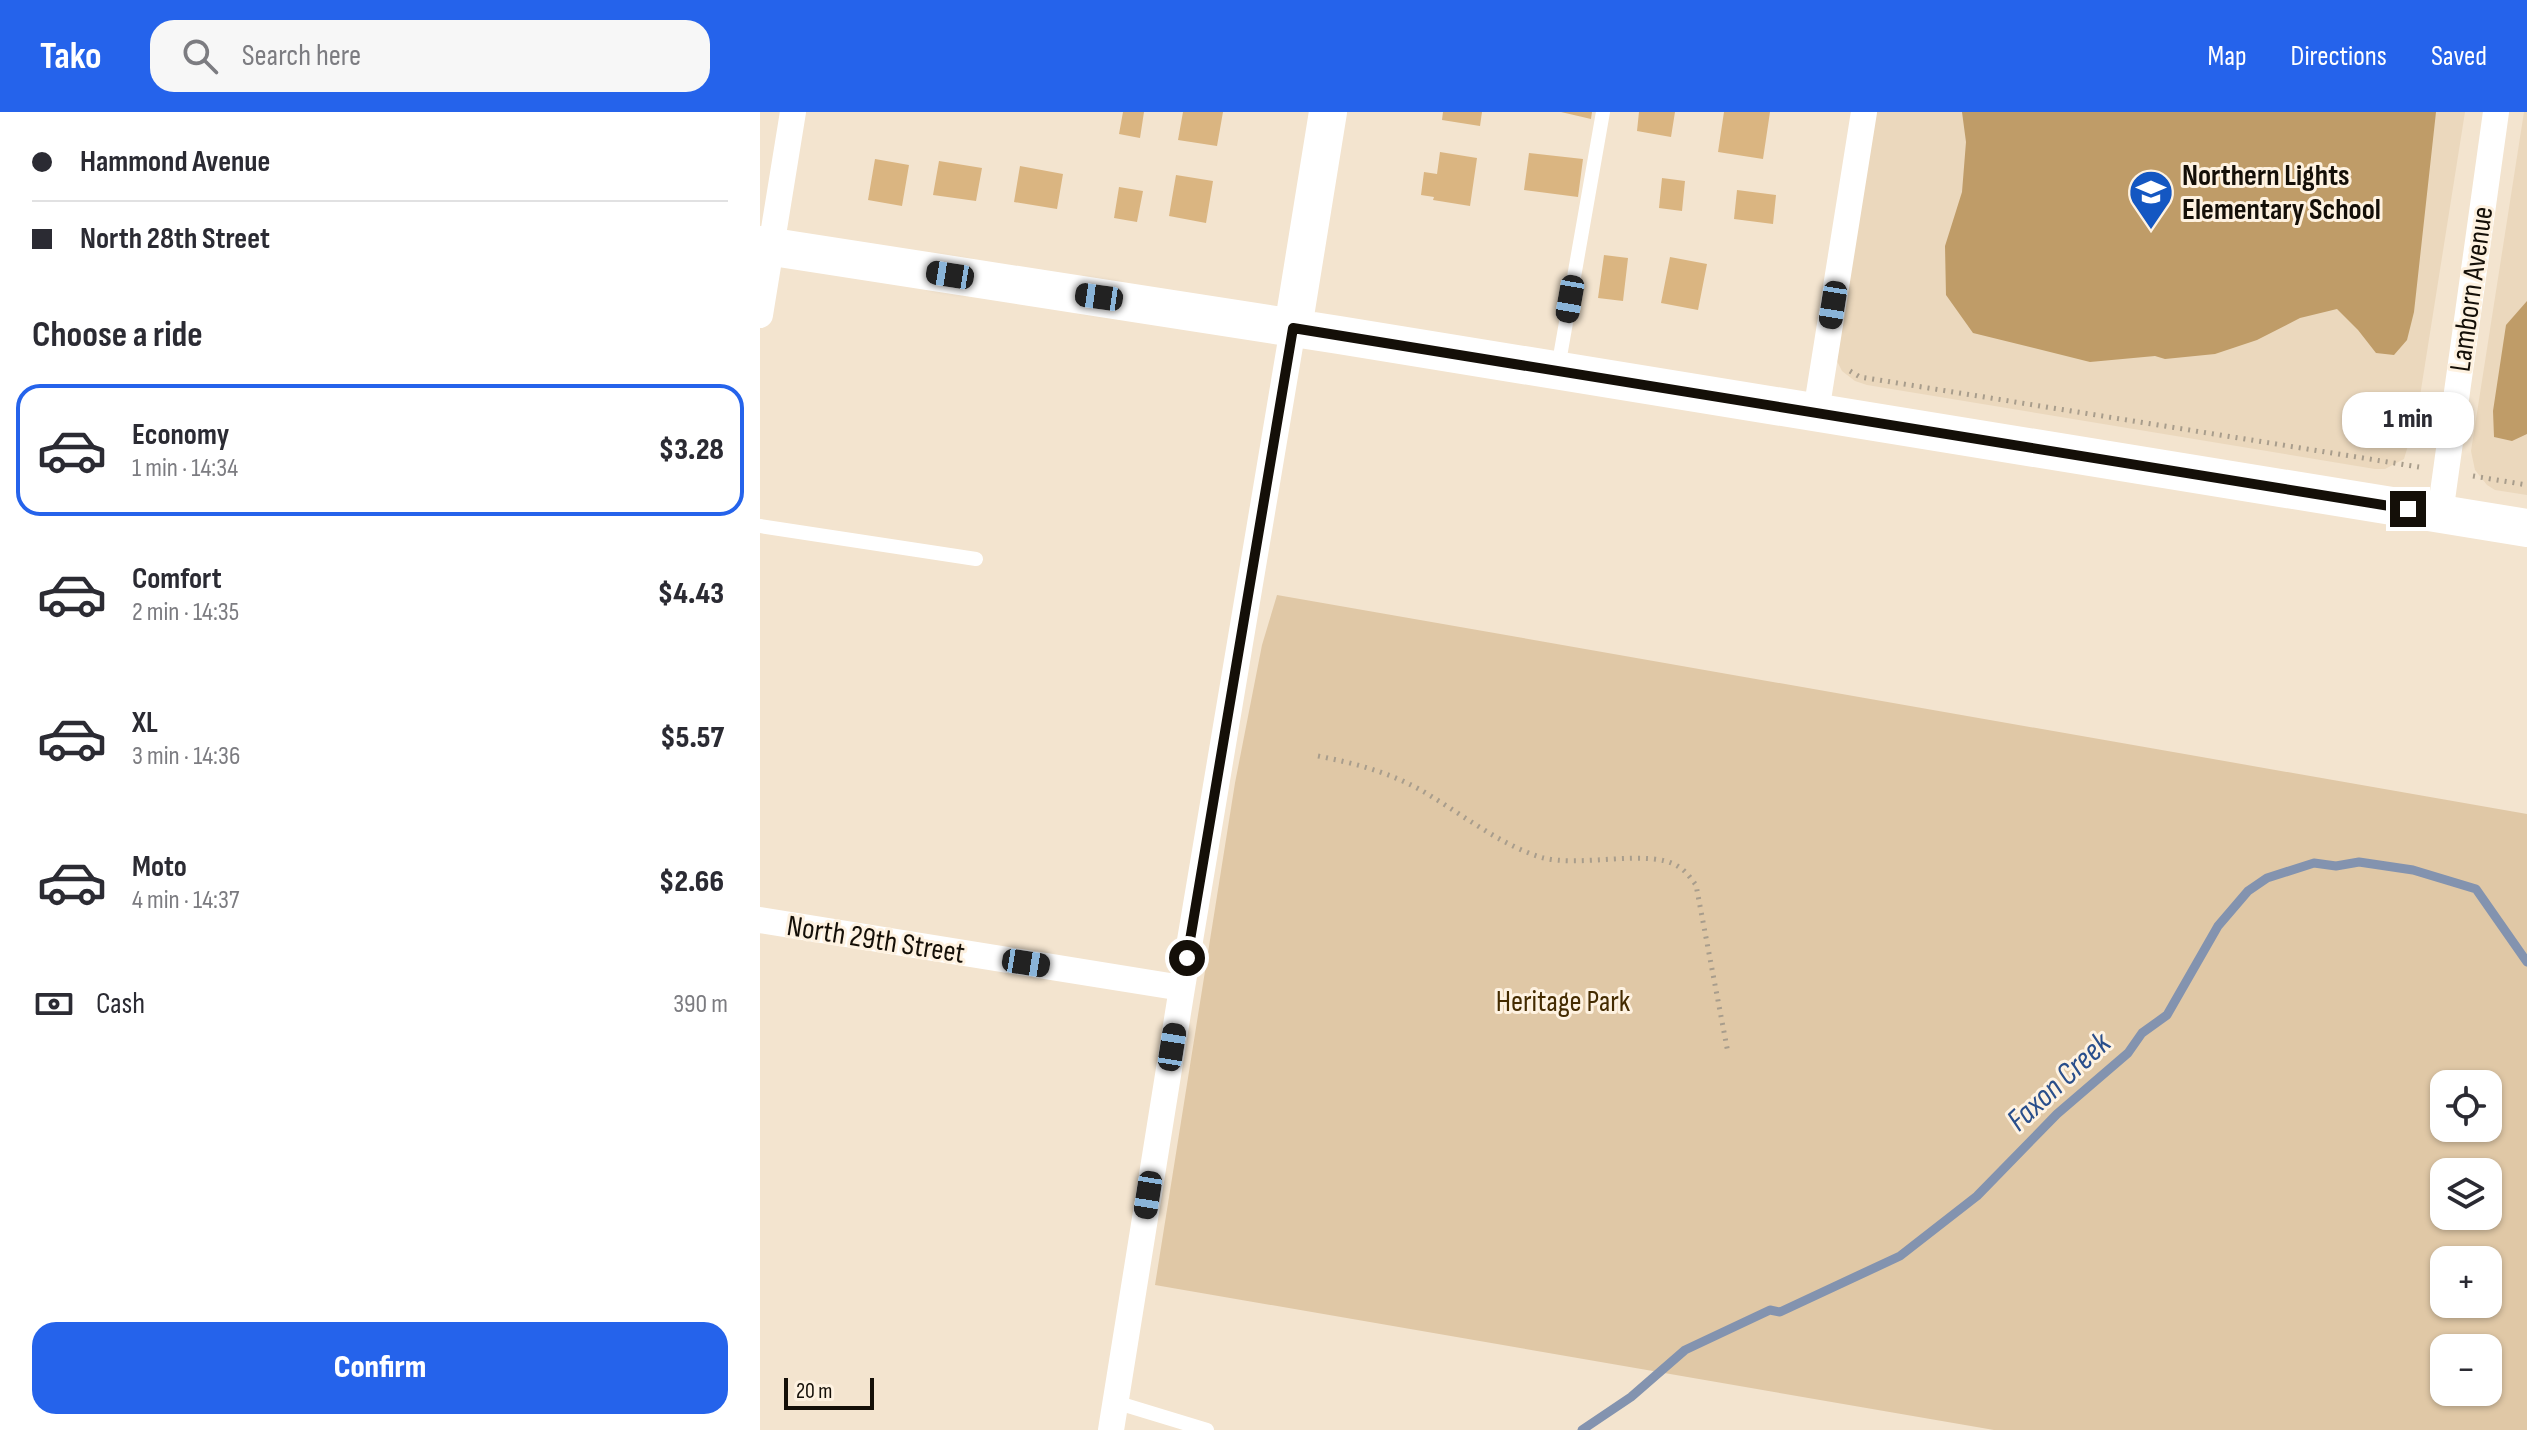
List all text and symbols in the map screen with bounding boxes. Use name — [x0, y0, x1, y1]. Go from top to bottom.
search box — [150, 20, 710, 92]
text: Tako — [40, 34, 102, 79]
icon: search — [178, 34, 222, 78]
text: Search here — [242, 38, 361, 74]
text: Map — [2208, 40, 2247, 73]
text: Directions — [2291, 40, 2387, 73]
text: Saved — [2431, 40, 2487, 73]
text: Hammond Avenue — [80, 144, 270, 180]
place label: Northern Lights Elementary School — [2182, 158, 2381, 228]
school or university icon: Northern Lights Elementary School — [2127, 168, 2175, 231]
street label: Lamborn Avenue — [2443, 204, 2501, 374]
text: North 28th Street — [80, 221, 270, 257]
car — [924, 259, 976, 291]
car — [1554, 273, 1586, 325]
car — [1817, 279, 1849, 331]
car — [1074, 282, 1124, 312]
text: Choose a ride — [32, 314, 203, 357]
callout: 1 min — [2342, 393, 2474, 449]
text: 1 min — [2383, 404, 2433, 435]
icon: car — [36, 414, 108, 486]
text: Economy — [132, 417, 229, 453]
text: $3.28 — [659, 432, 724, 468]
text: 1 min · 14:34 — [132, 453, 238, 484]
route end — [2390, 491, 2426, 527]
icon: car — [36, 558, 108, 630]
text: Comfort — [132, 561, 222, 597]
text: $4.43 — [658, 576, 724, 612]
text: 2 min · 14:35 — [132, 597, 239, 628]
icon: car — [36, 702, 108, 774]
text: XL — [132, 705, 158, 741]
text: $5.57 — [660, 720, 724, 756]
text: 3 min · 14:36 — [132, 741, 240, 772]
icon: car — [36, 846, 108, 918]
text: Moto — [132, 849, 187, 885]
text: $2.66 — [659, 864, 724, 900]
text: 4 min · 14:37 — [132, 885, 239, 916]
street label: North 29th Street — [784, 908, 967, 972]
route start — [1169, 940, 1205, 976]
car — [1000, 947, 1052, 979]
icon: cash — [32, 982, 76, 1026]
park label: Heritage Park — [1496, 984, 1631, 1020]
text: Cash — [96, 986, 145, 1022]
text: 390 m — [673, 989, 728, 1020]
car — [1156, 1021, 1188, 1073]
water label: Faxon Creek — [1999, 1024, 2120, 1140]
map controls — [2430, 1070, 2502, 1406]
button: locate — [2430, 1070, 2502, 1142]
button: layers — [2430, 1158, 2502, 1230]
car — [1132, 1169, 1164, 1221]
button: + — [2430, 1246, 2502, 1318]
button: Confirm — [32, 1322, 728, 1414]
button: − — [2430, 1334, 2502, 1406]
scale bar — [784, 1374, 874, 1410]
text: 20 m — [796, 1378, 833, 1405]

